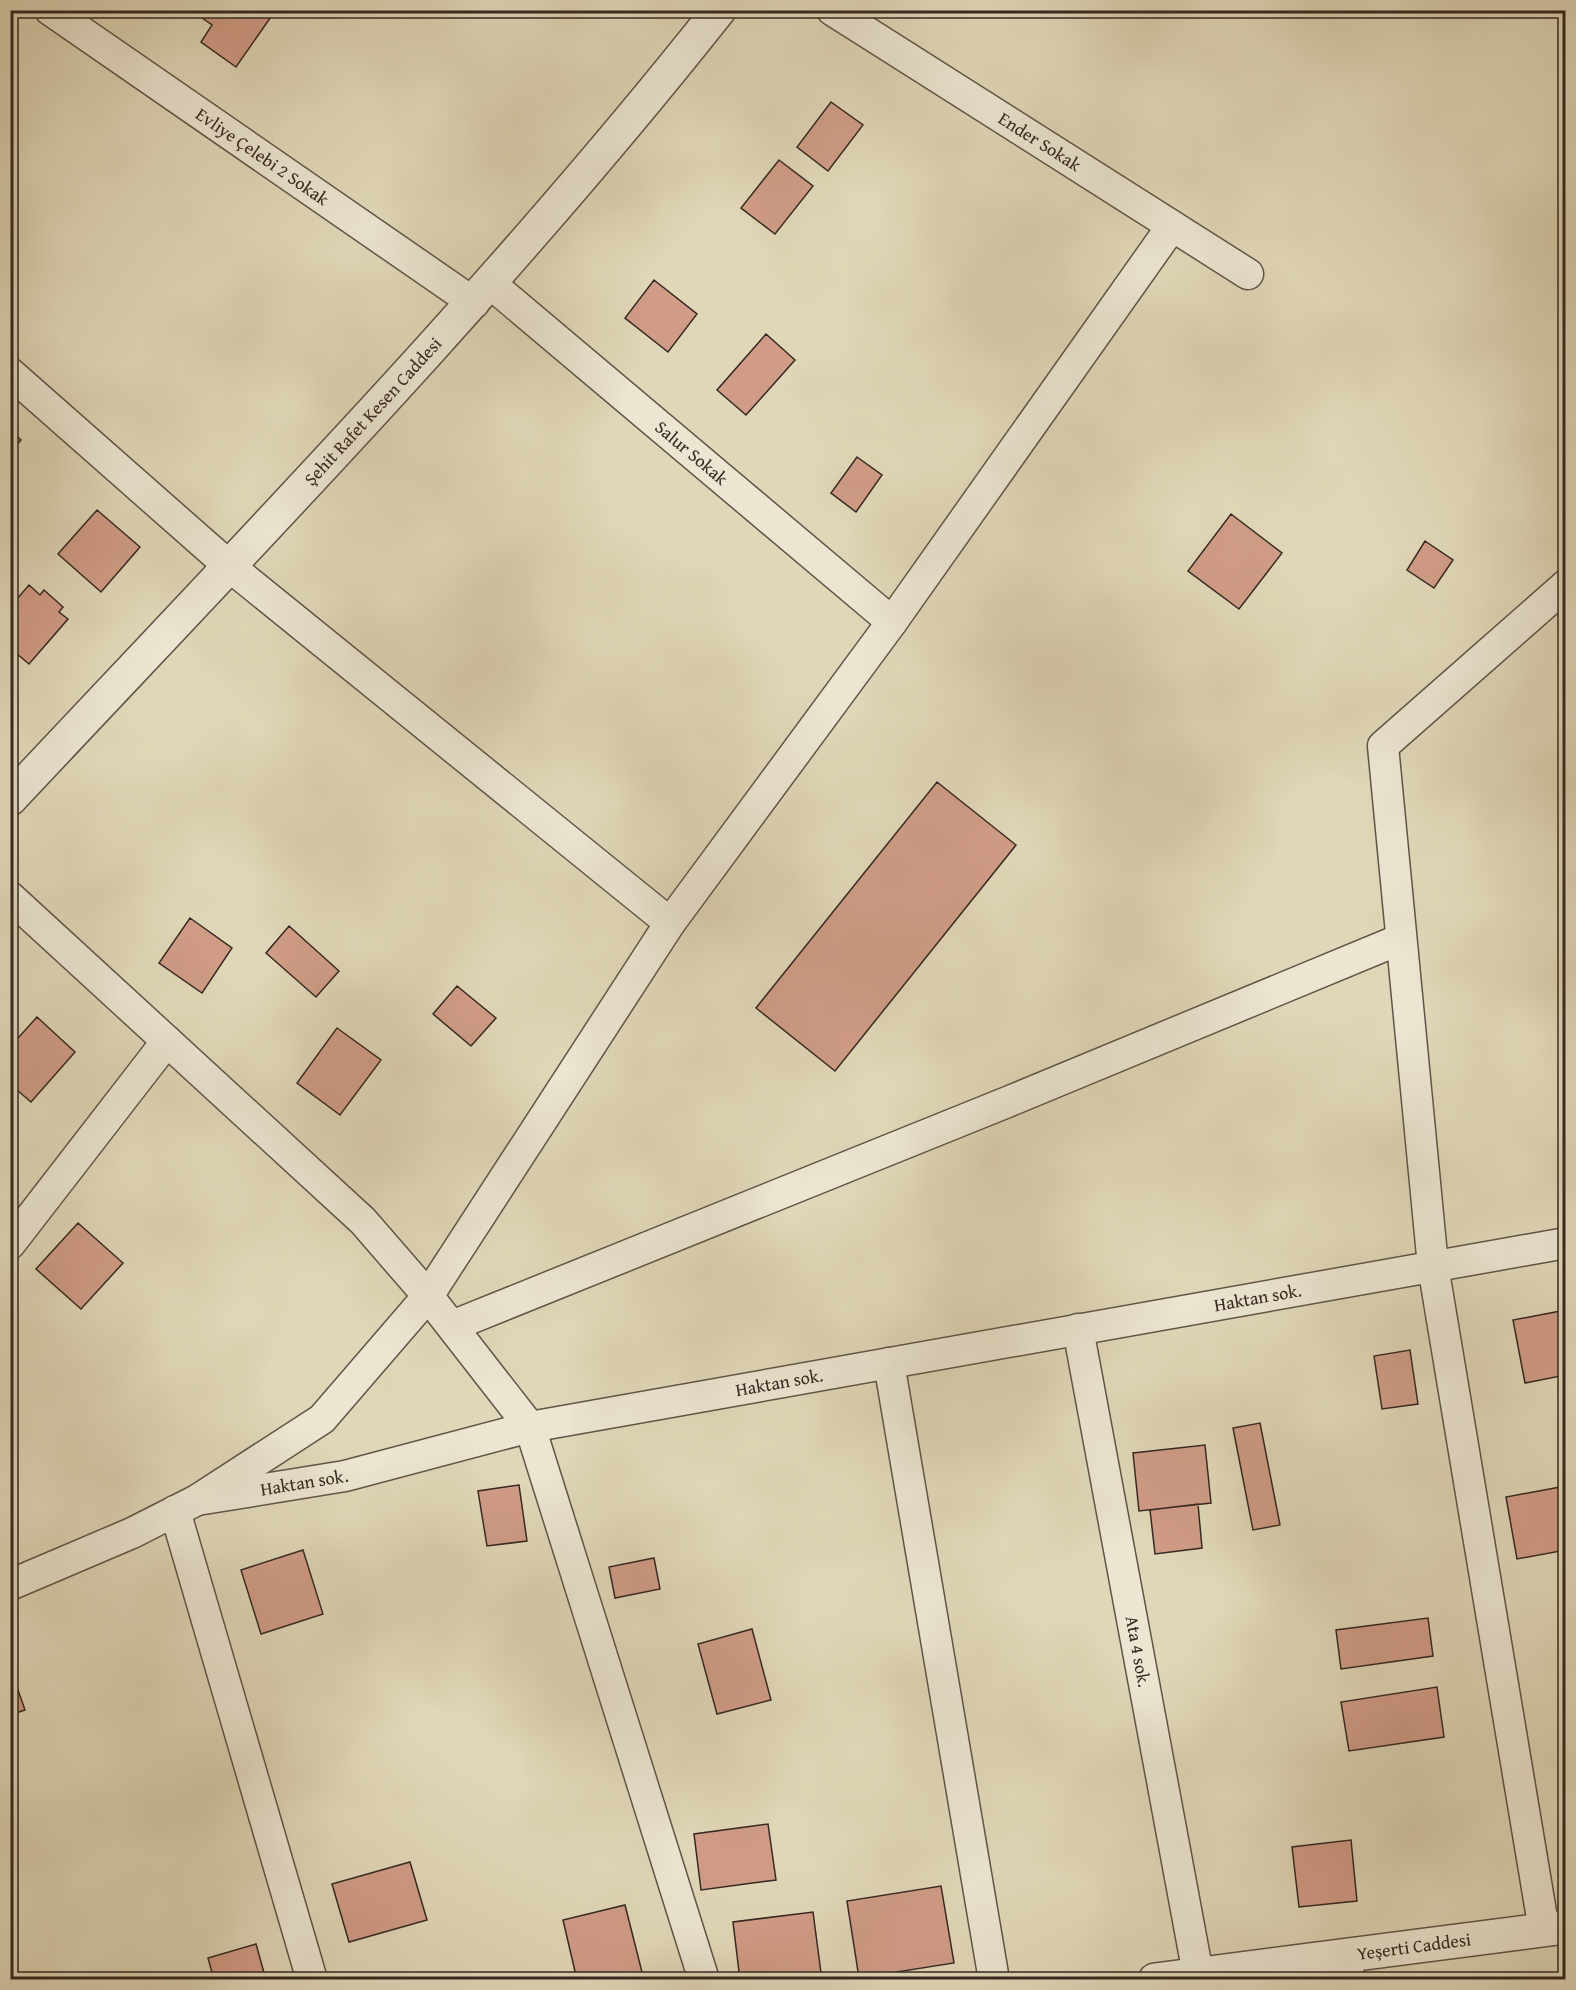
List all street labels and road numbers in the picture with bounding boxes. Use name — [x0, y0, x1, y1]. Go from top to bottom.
street label: Evliye Çelebi 2 Sokak — [190, 101, 335, 212]
street label: Ender Sokak — [993, 105, 1087, 178]
street label: Şehit Rafet Kesen Caddesi — [297, 331, 448, 491]
street label: Salur Sokak — [649, 414, 735, 492]
street label: Haktan sok. — [1212, 1276, 1304, 1318]
street label: Haktan sok. — [733, 1361, 825, 1403]
street label: Haktan sok. — [258, 1462, 351, 1503]
street label: Ata 4 sok. — [1119, 1613, 1158, 1689]
street label: Yeşerti Caddesi — [1355, 1925, 1472, 1967]

